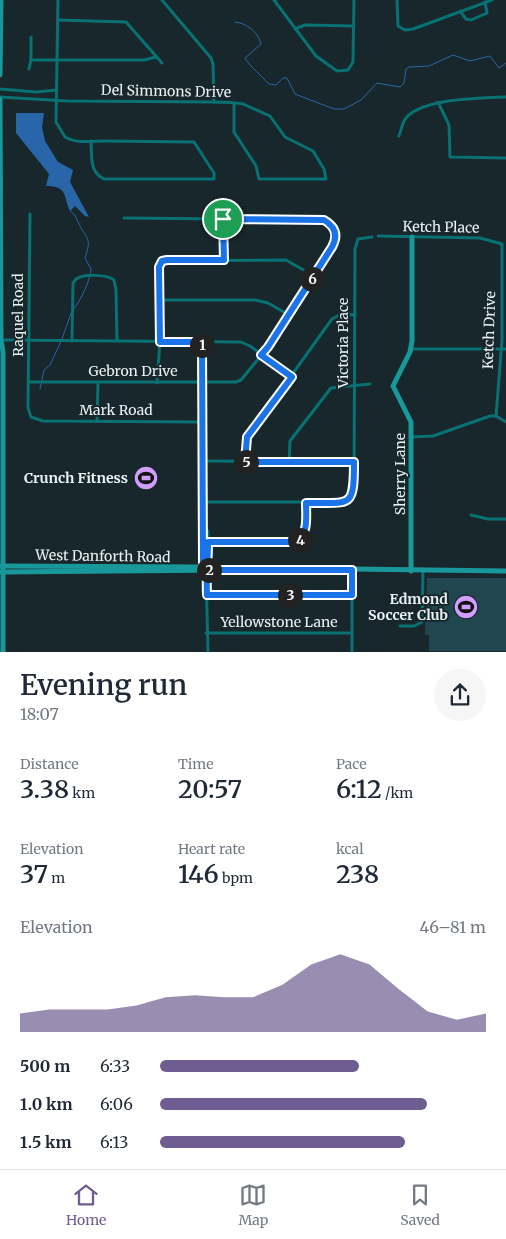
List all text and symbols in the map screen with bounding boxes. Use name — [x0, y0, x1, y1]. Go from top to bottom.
street label: Del Simmons Drive — [101, 81, 231, 101]
pin — [202, 198, 244, 240]
icon: arrive — [209, 205, 237, 233]
street label: Ketch Place — [402, 217, 480, 237]
pin: 6 — [300, 266, 324, 292]
text: 6 — [308, 270, 317, 288]
street label: Raquel Road — [9, 273, 27, 357]
street label: Ketch Drive — [479, 291, 499, 369]
street label: Victoria Place — [334, 298, 352, 389]
pin: 1 — [190, 332, 214, 358]
text: 1 — [199, 336, 206, 354]
street label: Gebron Drive — [88, 362, 178, 380]
street label: Mark Road — [79, 401, 153, 419]
street label: Sherry Lane — [391, 433, 409, 515]
pin: 5 — [234, 450, 258, 474]
text: 5 — [242, 453, 251, 471]
sports icon: Crunch Fitness — [133, 465, 159, 491]
place label: Crunch Fitness — [24, 469, 128, 487]
pin: 4 — [288, 528, 312, 552]
text: 4 — [296, 531, 305, 549]
street label: West Danforth Road — [34, 546, 171, 566]
pin: 2 — [196, 558, 222, 582]
text: 2 — [205, 561, 214, 579]
pin: 3 — [278, 582, 302, 608]
text: 3 — [286, 586, 295, 604]
place label: Edmond Soccer Club — [368, 590, 448, 624]
sports icon: Edmond Soccer Club — [453, 594, 479, 620]
street label: Yellowstone Lane — [219, 613, 338, 631]
text: Evening run — [20, 667, 187, 703]
button: share — [434, 669, 486, 721]
text: 18:07 — [20, 704, 59, 724]
text: Distance — [20, 755, 79, 773]
text: Time — [178, 755, 214, 773]
text: Pace — [336, 755, 367, 773]
text: 3.38 — [20, 773, 69, 805]
text: 20:57 — [178, 773, 242, 805]
text: 6:12 — [336, 773, 382, 805]
text: km — [69, 784, 95, 802]
text: /km — [382, 784, 413, 802]
text: Elevation — [20, 840, 84, 858]
text: Heart rate — [178, 840, 245, 858]
text: kcal — [336, 840, 364, 858]
text: 37 — [20, 858, 48, 890]
text: 146 — [178, 858, 219, 890]
text: 238 — [336, 858, 379, 890]
text: m — [48, 869, 65, 887]
text: bpm — [219, 869, 253, 887]
text: Elevation — [20, 917, 93, 937]
text: 46–81 m — [420, 917, 486, 937]
text: 500 m — [20, 1056, 70, 1076]
text: 6:33 — [100, 1056, 130, 1076]
text: 1.0 km — [20, 1094, 73, 1114]
text: 6:06 — [100, 1094, 133, 1114]
text: 1.5 km — [20, 1132, 72, 1152]
text: 6:13 — [100, 1132, 128, 1152]
tab: Home — [66, 1181, 106, 1229]
tab: Map — [238, 1181, 268, 1229]
tab: Saved — [400, 1181, 440, 1229]

